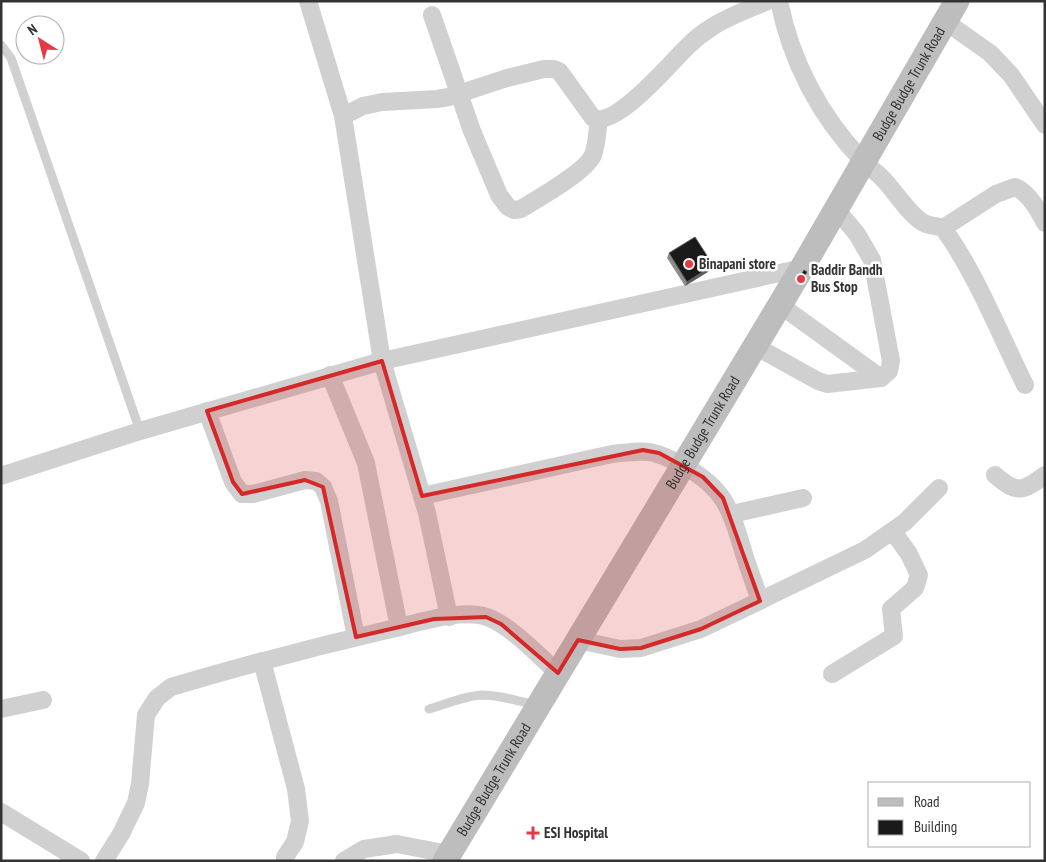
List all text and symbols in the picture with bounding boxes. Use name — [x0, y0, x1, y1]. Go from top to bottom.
north arrow — [15, 15, 65, 65]
text: N — [24, 20, 41, 39]
street label: Budge Budge Trunk Road — [868, 23, 949, 144]
place label: Binapani store — [699, 254, 776, 273]
marker: Binapani store — [683, 258, 695, 270]
place label: Baddir Bandh Bus Stop — [811, 260, 883, 296]
marker: Baddir Bandh Bus Stop — [795, 273, 807, 285]
street label: Budge Budge Trunk Road — [661, 372, 744, 492]
street label: Budge Budge Trunk Road — [452, 719, 535, 839]
legend — [868, 782, 1031, 847]
text: Road — [914, 792, 940, 811]
text: Building — [914, 817, 957, 836]
place label: ESI Hospital — [544, 823, 608, 842]
marker: ESI Hospital — [526, 826, 540, 840]

